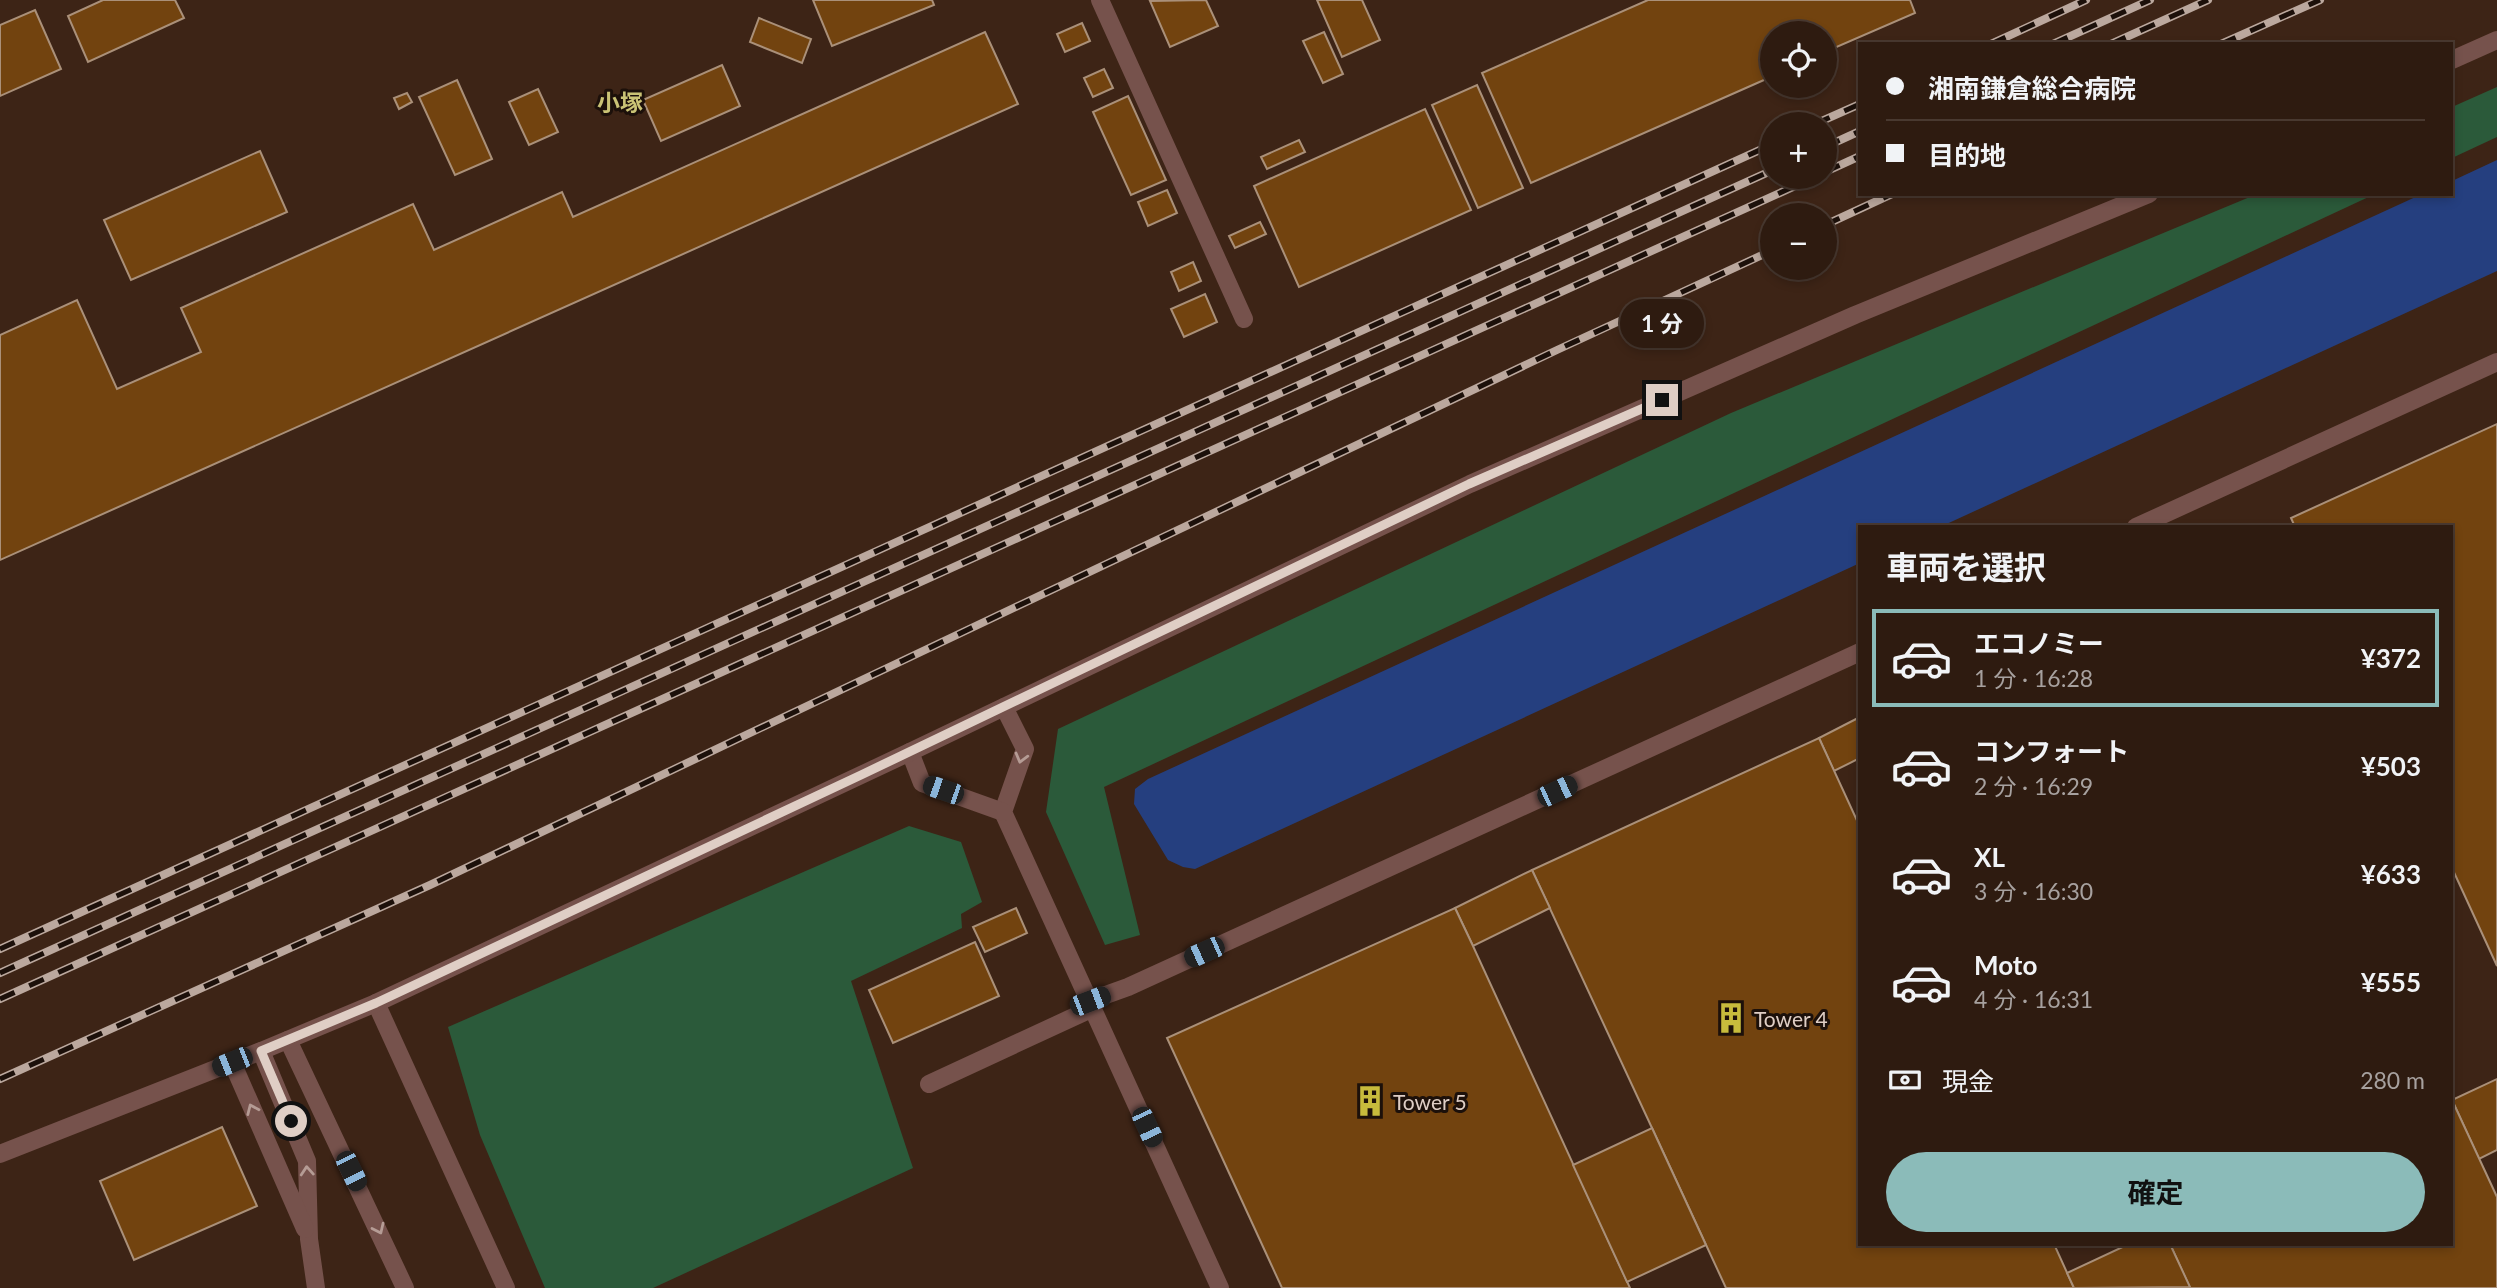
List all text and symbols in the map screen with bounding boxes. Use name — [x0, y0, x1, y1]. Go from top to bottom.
map controls — [1760, 21, 1837, 280]
button: locate — [1760, 21, 1837, 98]
text: 湘南鎌倉総合病院 — [1928, 72, 2136, 104]
district label: 小塚 — [597, 88, 643, 116]
button: + — [1760, 112, 1837, 189]
text: 目的地 — [1928, 139, 2006, 171]
button: − — [1760, 203, 1837, 280]
callout: 1 分 — [1620, 298, 1704, 348]
text: 1 分 — [1641, 309, 1683, 337]
route end — [1646, 384, 1678, 416]
text: 車両を選択 — [1886, 547, 2046, 586]
icon: car — [1890, 627, 1953, 690]
text: エコノミー — [1974, 627, 2104, 659]
text: ¥372 — [2361, 642, 2421, 674]
text: 1 分 · 16:28 — [1974, 664, 2093, 692]
icon: car — [1890, 735, 1953, 798]
text: コンフォート — [1974, 735, 2129, 767]
text: ¥503 — [2361, 750, 2421, 782]
one-way arrow — [1015, 752, 1029, 764]
text: 2 分 · 16:29 — [1974, 772, 2093, 800]
car — [920, 773, 967, 807]
car — [1534, 773, 1581, 809]
text: XL — [1974, 841, 2005, 873]
icon: car — [1890, 843, 1953, 906]
text: ¥633 — [2361, 858, 2421, 890]
text: 3 分 · 16:30 — [1974, 877, 2093, 905]
car — [1181, 934, 1228, 970]
text: Moto — [1974, 949, 2037, 981]
icon: car — [1890, 951, 1953, 1014]
text: ¥555 — [2361, 966, 2421, 998]
car — [1067, 984, 1114, 1018]
text: 4 分 · 16:31 — [1974, 985, 2093, 1013]
building icon: Tower 4 — [1714, 1001, 1748, 1035]
place label: Tower 4 — [1754, 1006, 1828, 1031]
car — [209, 1044, 256, 1080]
icon: cash — [1886, 1061, 1924, 1099]
text: 現金 — [1942, 1065, 1994, 1097]
text: 280 m — [2360, 1066, 2425, 1094]
building icon: Tower 5 — [1353, 1084, 1387, 1118]
place label: Tower 5 — [1393, 1089, 1467, 1114]
one-way arrow — [246, 1104, 260, 1116]
car — [1129, 1104, 1166, 1150]
route start — [275, 1105, 307, 1137]
car — [333, 1148, 370, 1194]
button: 確定 — [1886, 1152, 2425, 1232]
one-way arrow — [300, 1165, 315, 1176]
one-way arrow — [371, 1222, 385, 1235]

